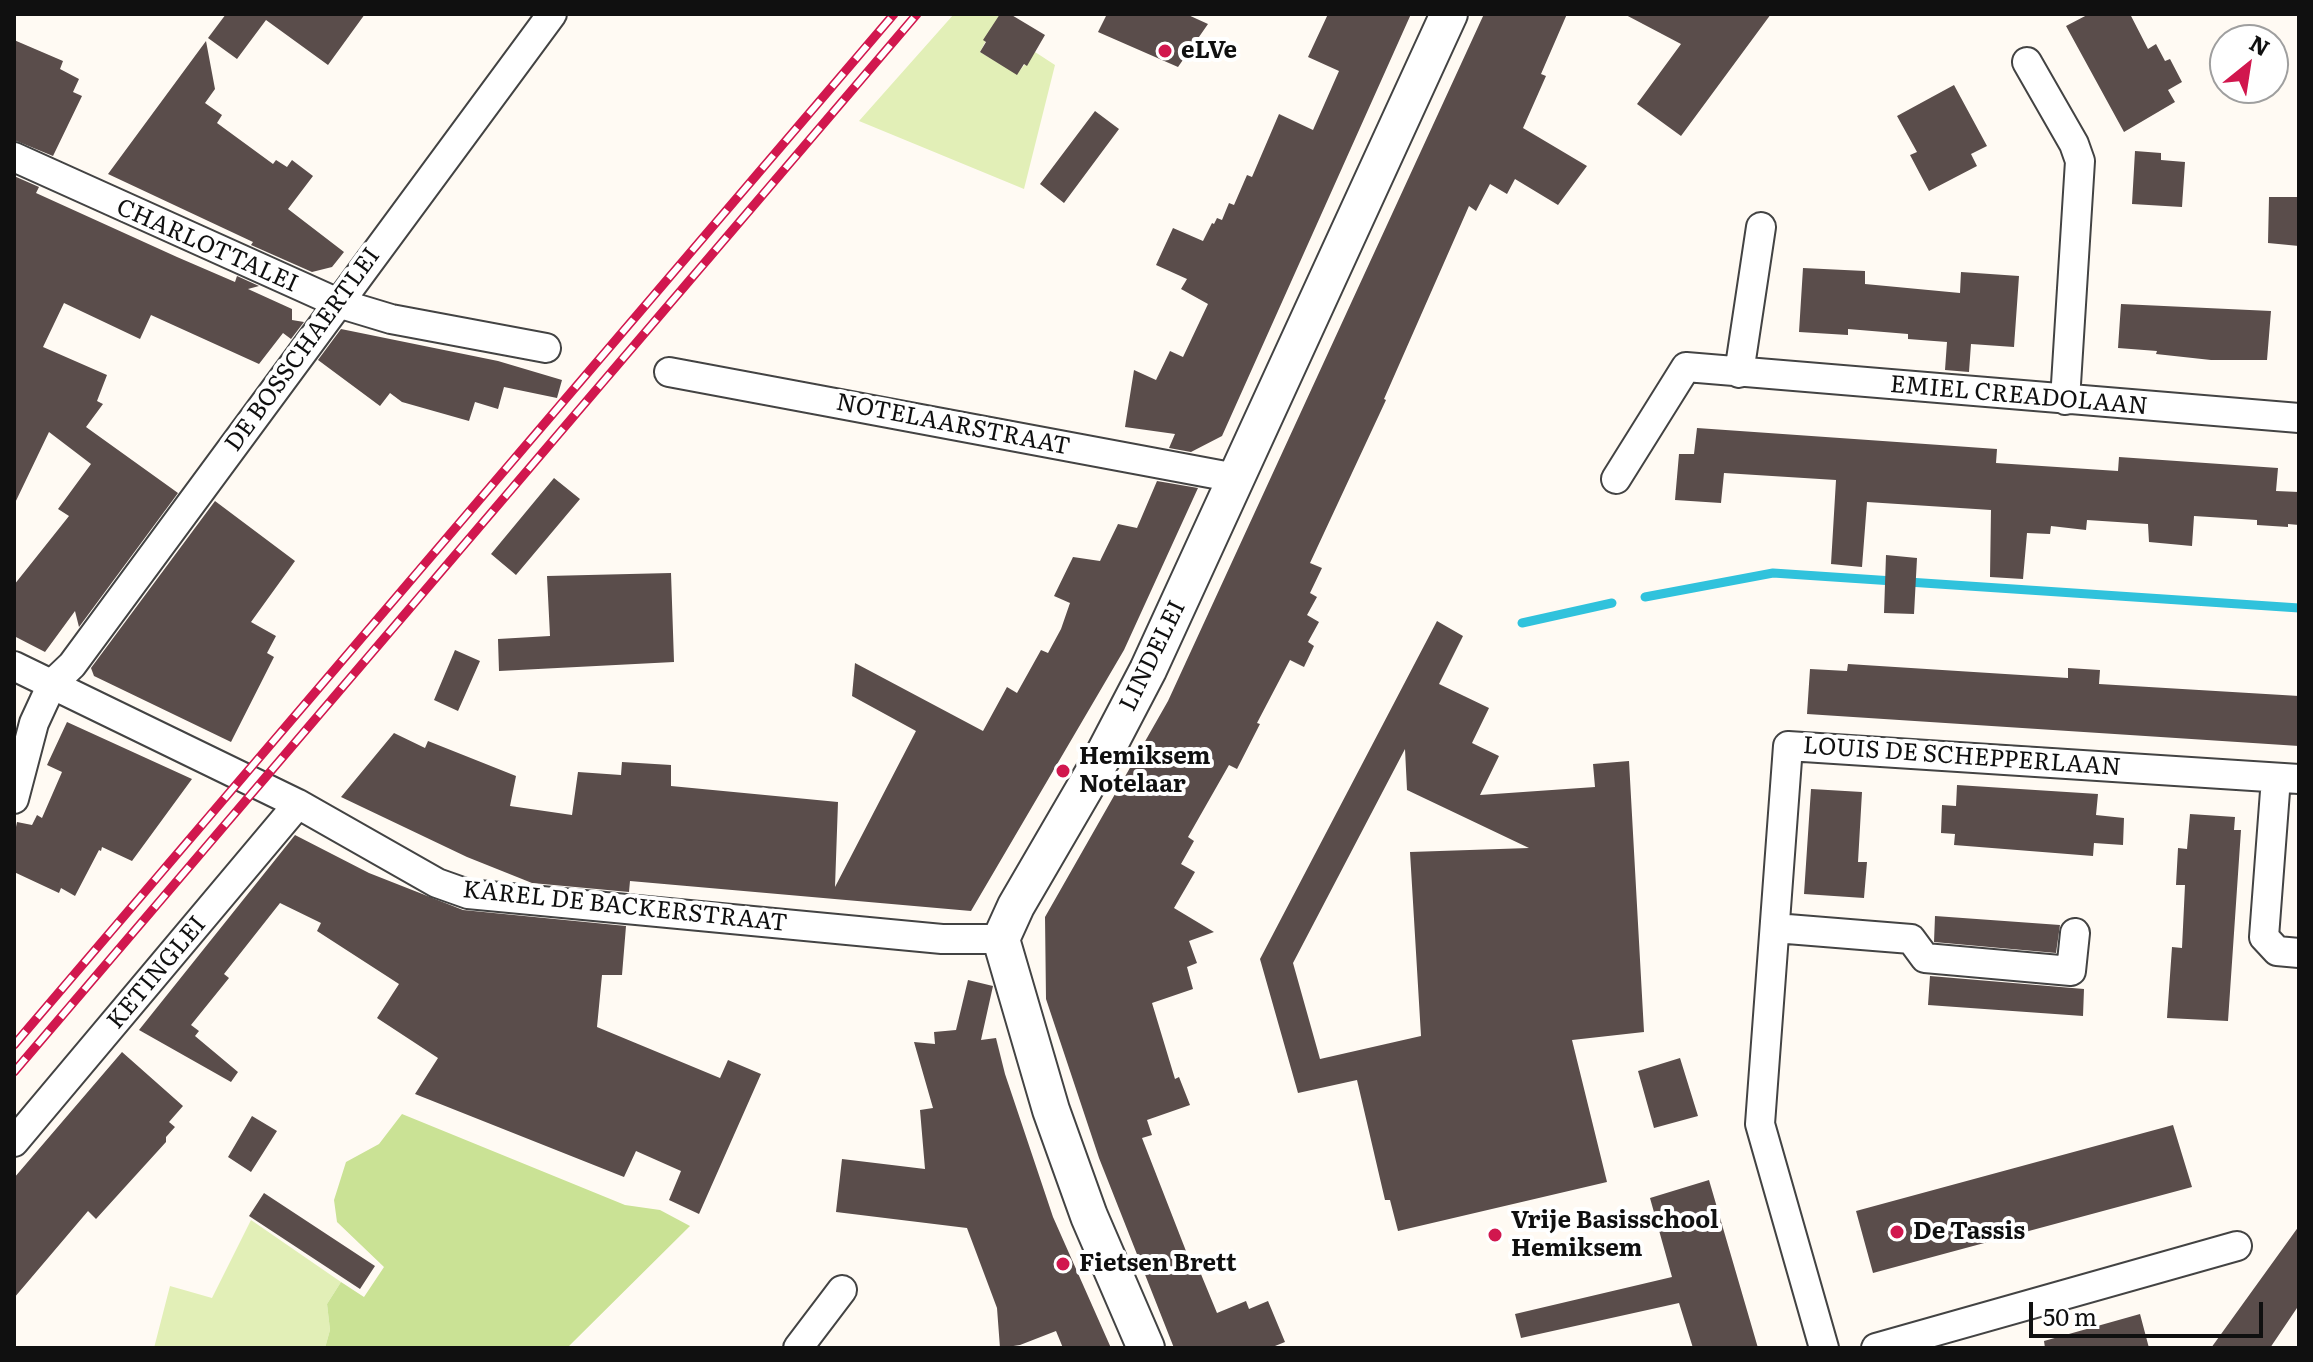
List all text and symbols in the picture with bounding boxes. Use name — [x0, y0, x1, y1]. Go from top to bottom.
north arrow — [2209, 24, 2289, 104]
text: N — [2244, 26, 2276, 63]
place label: eLVe — [1181, 37, 1237, 65]
marker: eLVe — [1156, 42, 1174, 60]
street label: CHARLOTTALEI — [112, 193, 302, 299]
street label: DE BOSSCHAERTLEI — [219, 243, 387, 457]
street label: EMIEL CREADOLAAN — [1889, 370, 2149, 422]
street label: NOTELAARSTRAAT — [834, 388, 1072, 462]
street label: LINDELEI — [1114, 596, 1192, 716]
street label: LOUIS DE SCHEPPERLAAN — [1802, 732, 2122, 782]
place label: Hemiksem Notelaar — [1079, 743, 1210, 799]
marker: Hemiksem Notelaar — [1054, 762, 1072, 780]
street label: KAREL DE BACKERSTRAAT — [461, 876, 789, 938]
street label: KETINGLEI — [101, 911, 213, 1035]
place label: Vrije Basisschool Hemiksem — [1511, 1207, 1719, 1263]
place label: De Tassis — [1913, 1218, 2025, 1246]
marker: De Tassis — [1888, 1223, 1906, 1241]
marker: Vrije Basisschool Hemiksem — [1486, 1226, 1504, 1244]
place label: Fietsen Brett — [1079, 1250, 1237, 1278]
marker: Fietsen Brett — [1054, 1255, 1072, 1273]
scale bar — [2033, 1286, 2267, 1336]
text: 50 m — [2043, 1298, 2097, 1333]

